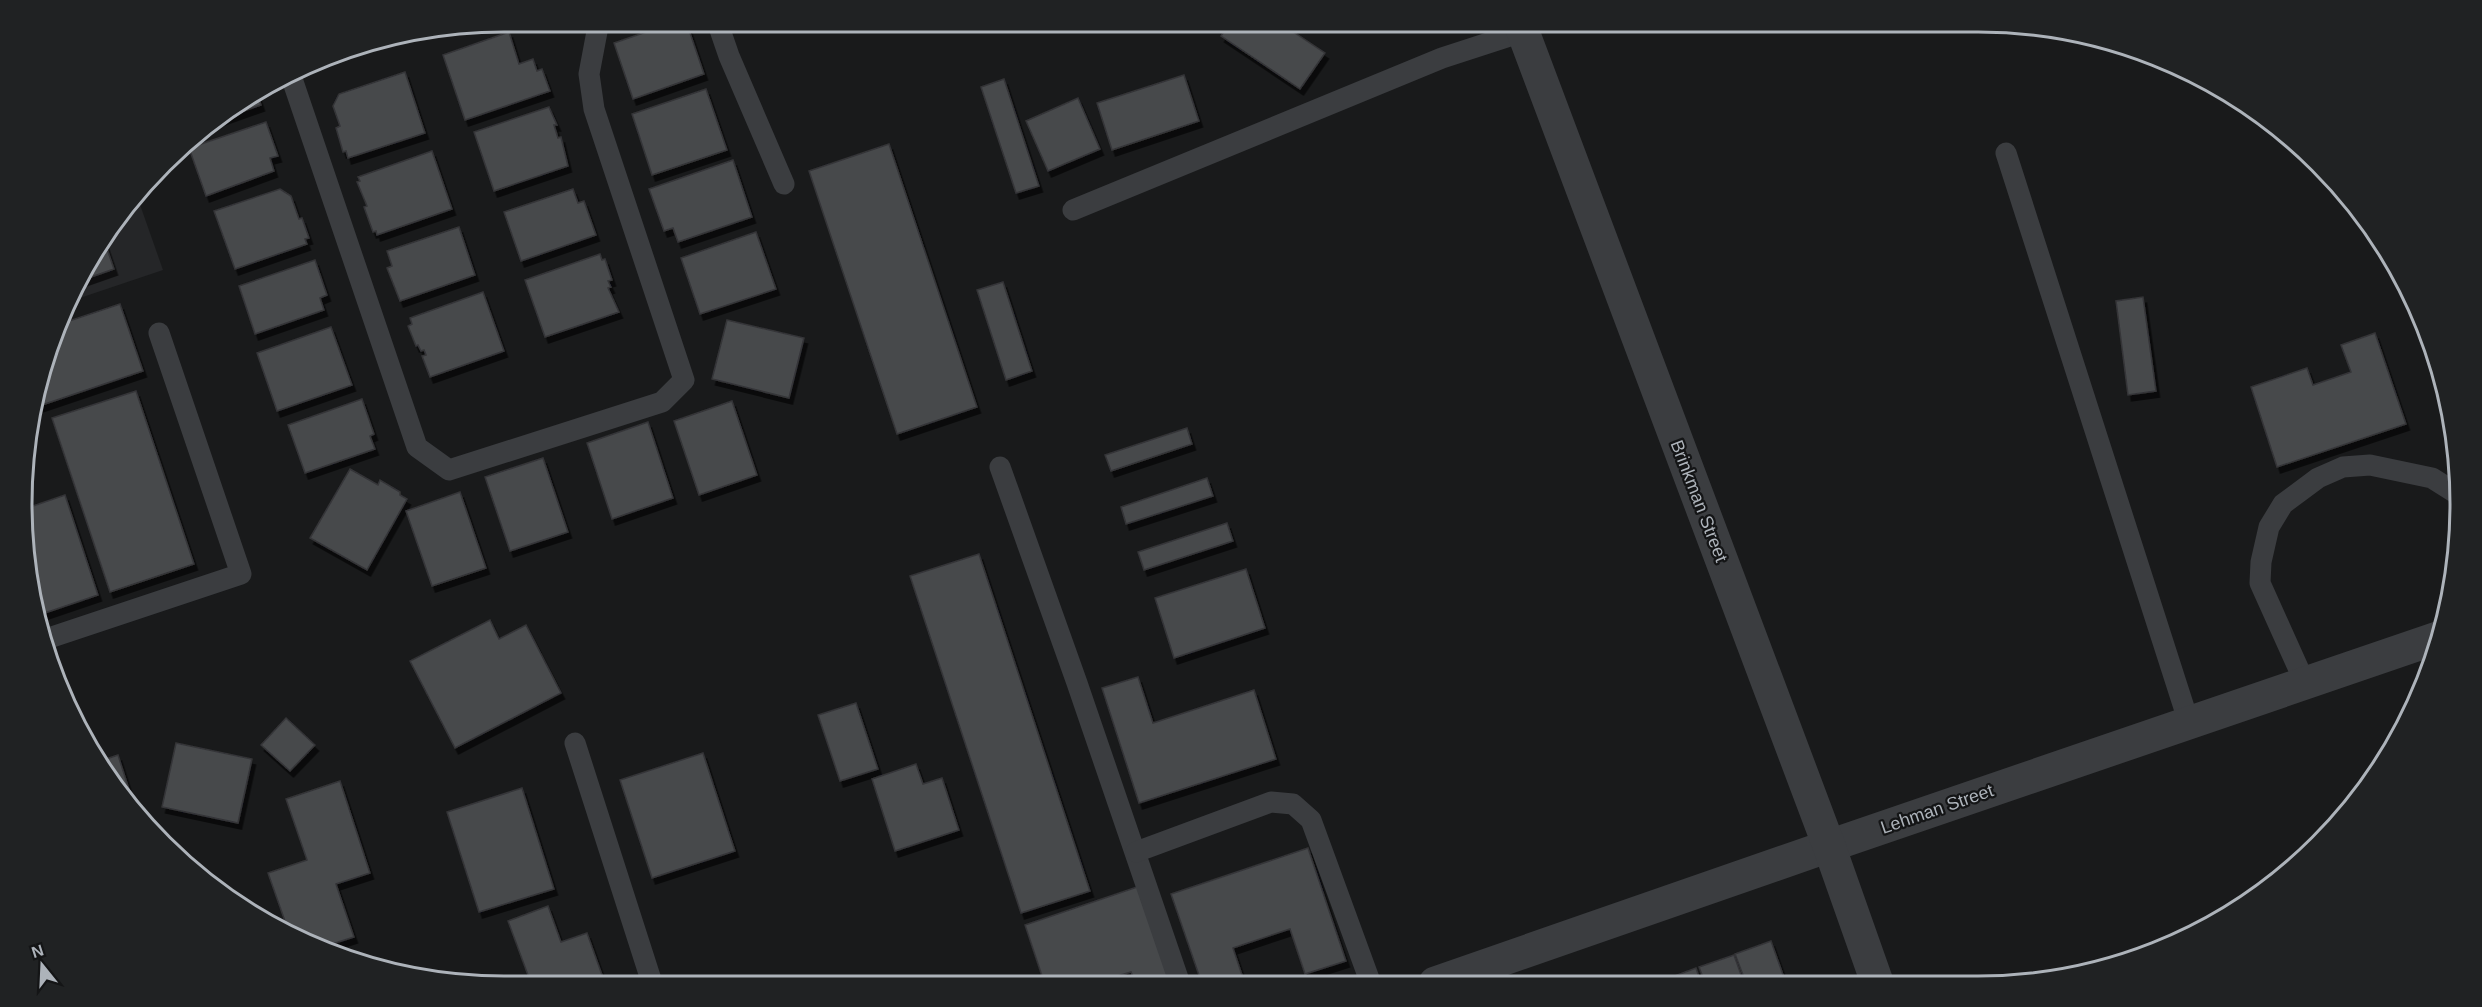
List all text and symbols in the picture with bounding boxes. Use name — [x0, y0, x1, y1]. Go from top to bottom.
street label: Brinkman Street — [1667, 437, 1731, 565]
street label: Lehman Street — [1878, 780, 1996, 838]
north arrow — [12, 935, 72, 995]
text: N — [29, 941, 46, 961]

